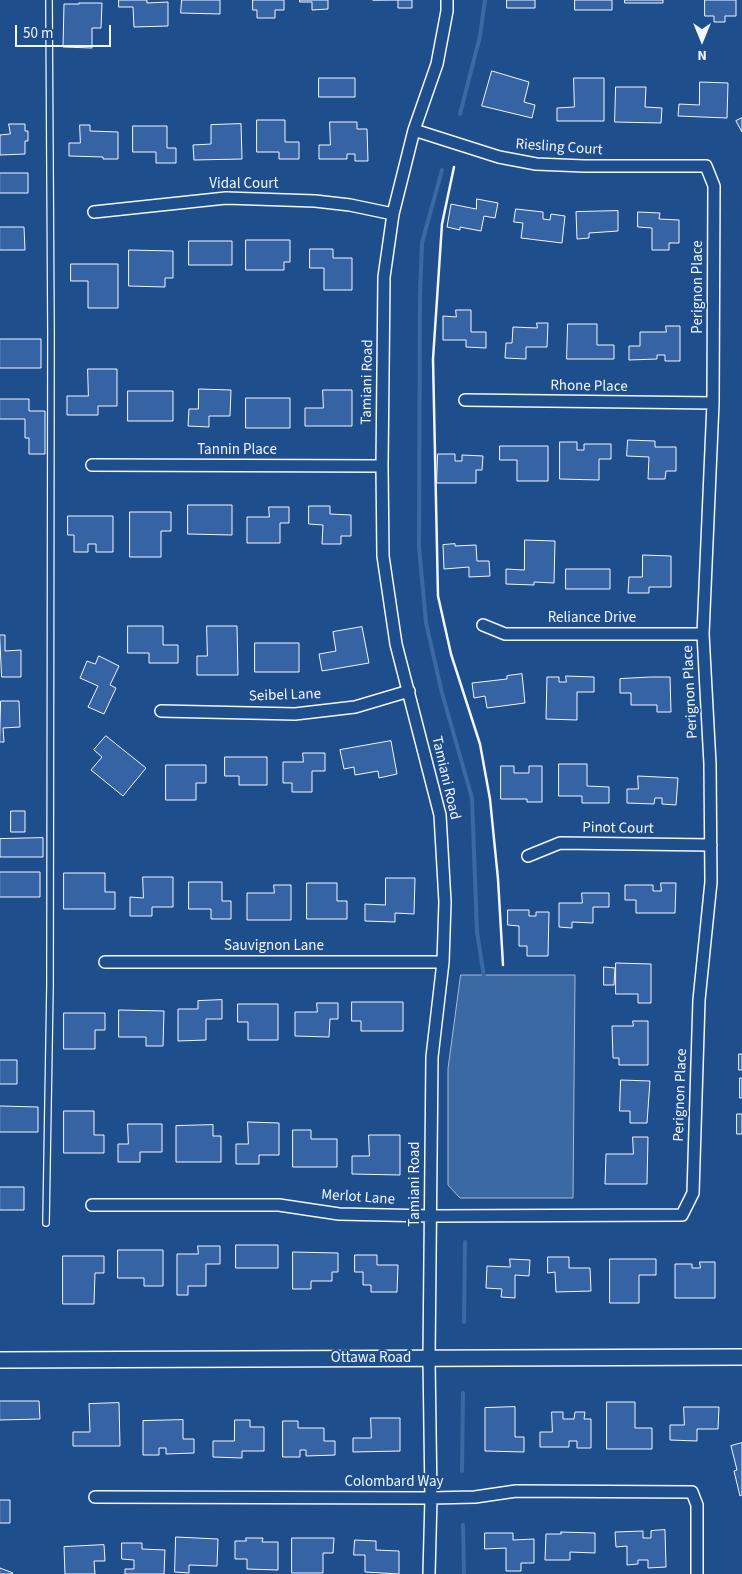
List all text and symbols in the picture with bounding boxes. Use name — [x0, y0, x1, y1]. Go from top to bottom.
scale bar — [18, 15, 114, 47]
north arrow — [677, 15, 727, 65]
text: 50 m — [23, 23, 53, 44]
text: N — [697, 45, 707, 65]
street label: Riesling Court — [515, 136, 603, 160]
street label: Vidal Court — [209, 176, 279, 194]
street label: Perignon Place — [690, 240, 708, 334]
street label: Tamiani Road — [358, 339, 378, 425]
street label: Rhone Place — [550, 377, 628, 397]
street label: Tannin Place — [197, 442, 277, 460]
street label: Reliance Drive — [548, 610, 636, 628]
street label: Perignon Place — [680, 645, 702, 739]
street label: Seibel Lane — [249, 686, 321, 706]
street label: Tamiani Road — [427, 734, 463, 822]
street label: Pinot Court — [582, 819, 654, 839]
street label: Sauvignon Lane — [224, 938, 324, 956]
street label: Perignon Place — [670, 1048, 692, 1142]
street label: Tamiani Road — [407, 1141, 425, 1227]
street label: Merlot Lane — [321, 1186, 395, 1210]
street label: Ottawa Road — [331, 1350, 411, 1368]
street label: Colombard Way — [344, 1474, 444, 1492]

